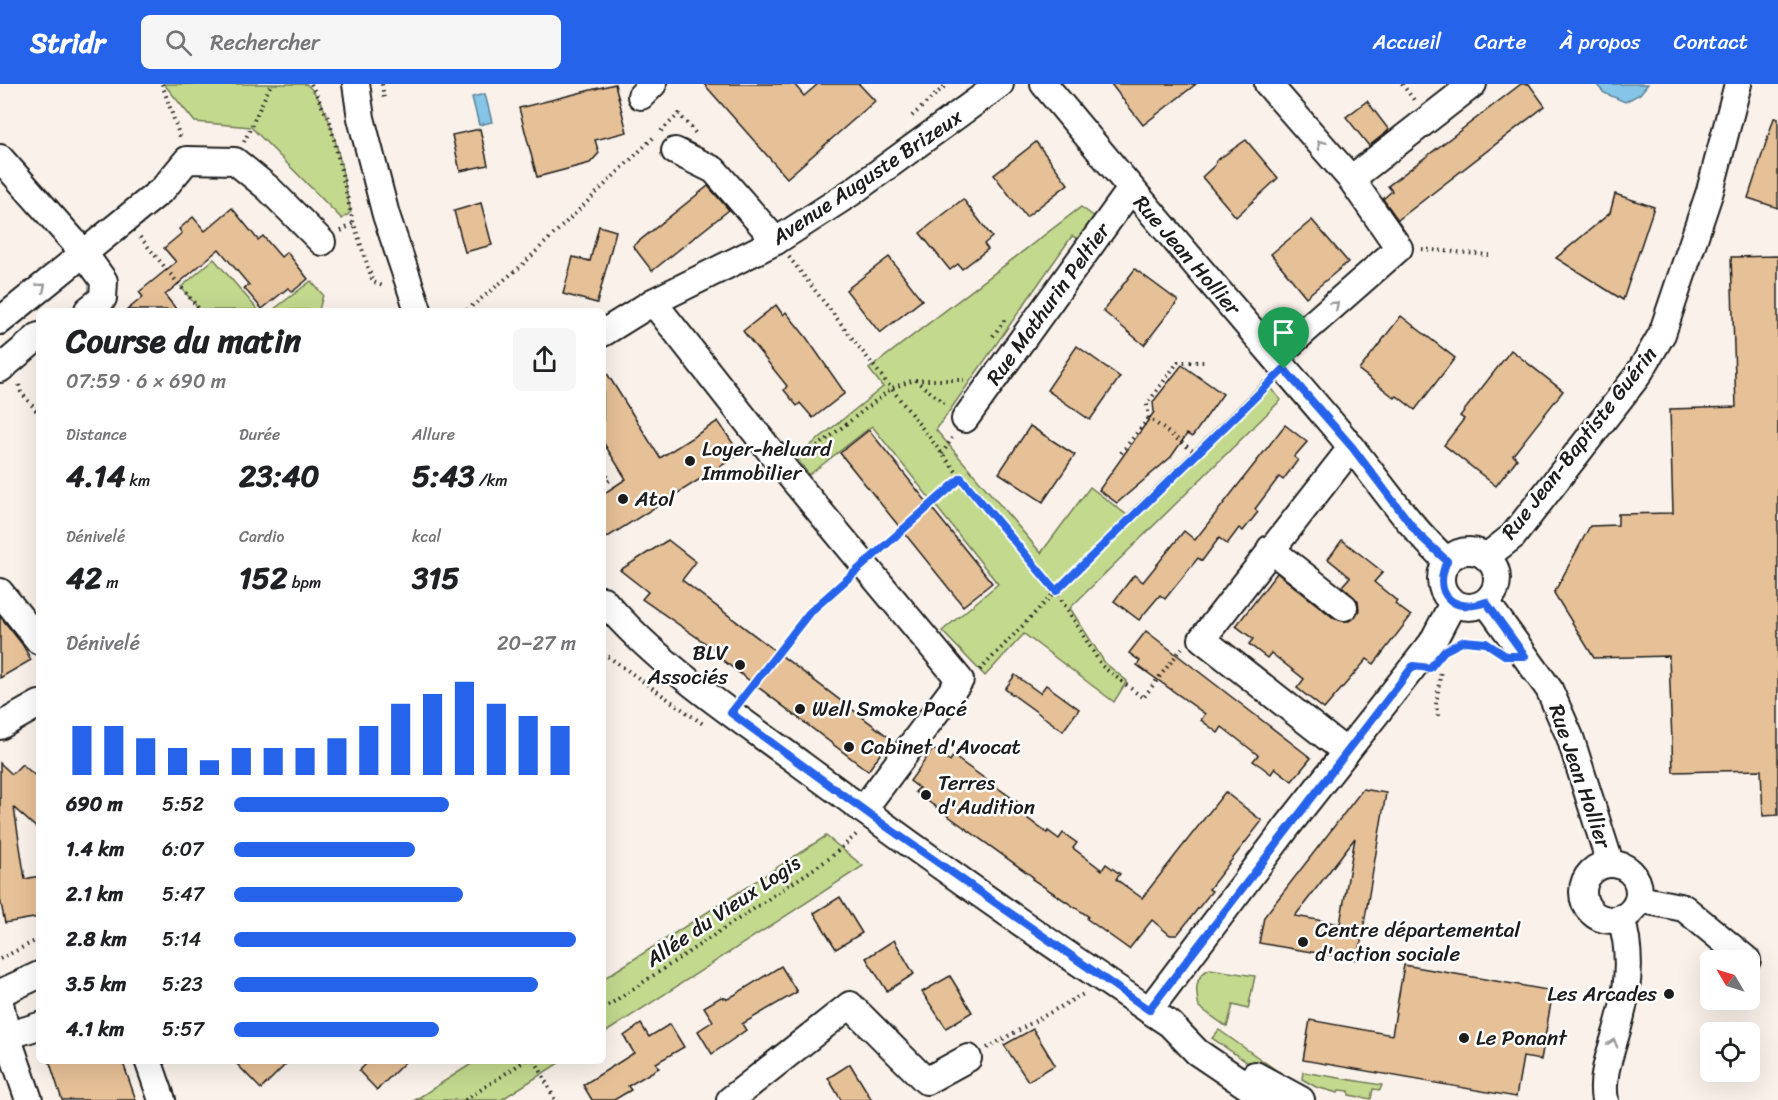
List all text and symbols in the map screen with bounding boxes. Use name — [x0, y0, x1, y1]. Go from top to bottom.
search box — [141, 15, 561, 69]
text: Stridr — [30, 18, 105, 67]
text: Rechercher — [210, 23, 320, 62]
text: Accueil — [1373, 23, 1441, 61]
text: Carte — [1474, 23, 1527, 61]
text: À propos — [1560, 23, 1641, 61]
text: Contact — [1674, 23, 1748, 61]
icon: search — [162, 26, 195, 59]
street label: Avenue Auguste Brizeux — [763, 98, 971, 256]
one-way arrow — [1317, 140, 1328, 151]
street label: Rue Jean Hollier — [1123, 186, 1252, 325]
street label: Rue Mathurin Peltier — [976, 213, 1121, 394]
one-way arrow — [35, 283, 46, 294]
one-way arrow — [1328, 301, 1338, 312]
pin — [1258, 307, 1309, 369]
text: Course du matin — [66, 312, 301, 370]
icon: arrive — [1267, 316, 1300, 349]
button: share — [513, 328, 576, 391]
street label: Rue Jean-Baptiste Guérin — [1491, 338, 1667, 548]
text: 07:59 · 6 × 690 m — [66, 364, 226, 399]
text: Distance — [66, 420, 127, 449]
text: Durée — [239, 420, 280, 449]
text: Allure — [412, 420, 455, 449]
place label: Loyer-heluard Immobilier — [701, 430, 833, 492]
text: 4.14 — [66, 449, 125, 503]
text: 23:40 — [239, 449, 320, 503]
text: 5:43 — [412, 449, 475, 503]
marker: Loyer-heluard Immobilier — [683, 454, 697, 468]
text: km — [125, 466, 150, 495]
text: /km — [475, 466, 508, 495]
place label: Atol — [634, 480, 676, 518]
marker: Atol — [616, 492, 630, 506]
text: Dénivelé — [66, 522, 125, 551]
text: Cardio — [239, 522, 284, 551]
text: kcal — [412, 522, 441, 551]
text: 42 — [66, 551, 102, 605]
text: 152 — [239, 551, 288, 605]
text: 315 — [412, 551, 460, 605]
text: m — [102, 568, 119, 597]
text: bpm — [288, 568, 321, 597]
text: Dénivelé — [66, 626, 140, 661]
text: 20–27 m — [497, 626, 576, 661]
place label: BLV Associés — [647, 634, 730, 696]
marker: BLV Associés — [733, 658, 747, 672]
place label: Well Smoke Pacé — [812, 690, 967, 728]
street label: Rue Jean Hollier — [1538, 699, 1623, 855]
marker: Well Smoke Pacé — [793, 702, 807, 716]
place label: Cabinet d'Avocat — [861, 728, 1021, 766]
marker: Cabinet d'Avocat — [842, 740, 856, 754]
place label: Terres d'Audition — [938, 764, 1035, 826]
text: 690 m — [66, 787, 123, 822]
text: 5:52 — [162, 787, 204, 822]
marker: Terres d'Audition — [919, 788, 933, 802]
text: 1.4 km — [66, 832, 124, 867]
text: 6:07 — [162, 832, 203, 867]
street label: Allée du Vieux Logis — [637, 844, 809, 978]
text: 2.1 km — [66, 877, 123, 912]
text: 5:47 — [162, 877, 204, 912]
place label: Centre départemental d'action sociale — [1315, 911, 1521, 973]
text: 2.8 km — [66, 922, 127, 957]
text: 5:14 — [162, 922, 201, 957]
marker: Centre départemental d'action sociale — [1296, 935, 1310, 949]
north arrow — [1700, 950, 1760, 1010]
map controls — [1700, 950, 1760, 1082]
text: 3.5 km — [66, 967, 126, 1002]
text: 5:23 — [162, 967, 203, 1002]
place label: Les Arcades — [1547, 975, 1657, 1013]
marker: Les Arcades — [1662, 987, 1676, 1001]
text: 4.1 km — [66, 1012, 124, 1047]
text: 5:57 — [162, 1012, 204, 1047]
place label: Le Ponant — [1476, 1019, 1568, 1057]
button: locate — [1700, 1022, 1760, 1082]
marker: Le Ponant — [1457, 1031, 1471, 1045]
one-way arrow — [1606, 1038, 1618, 1048]

